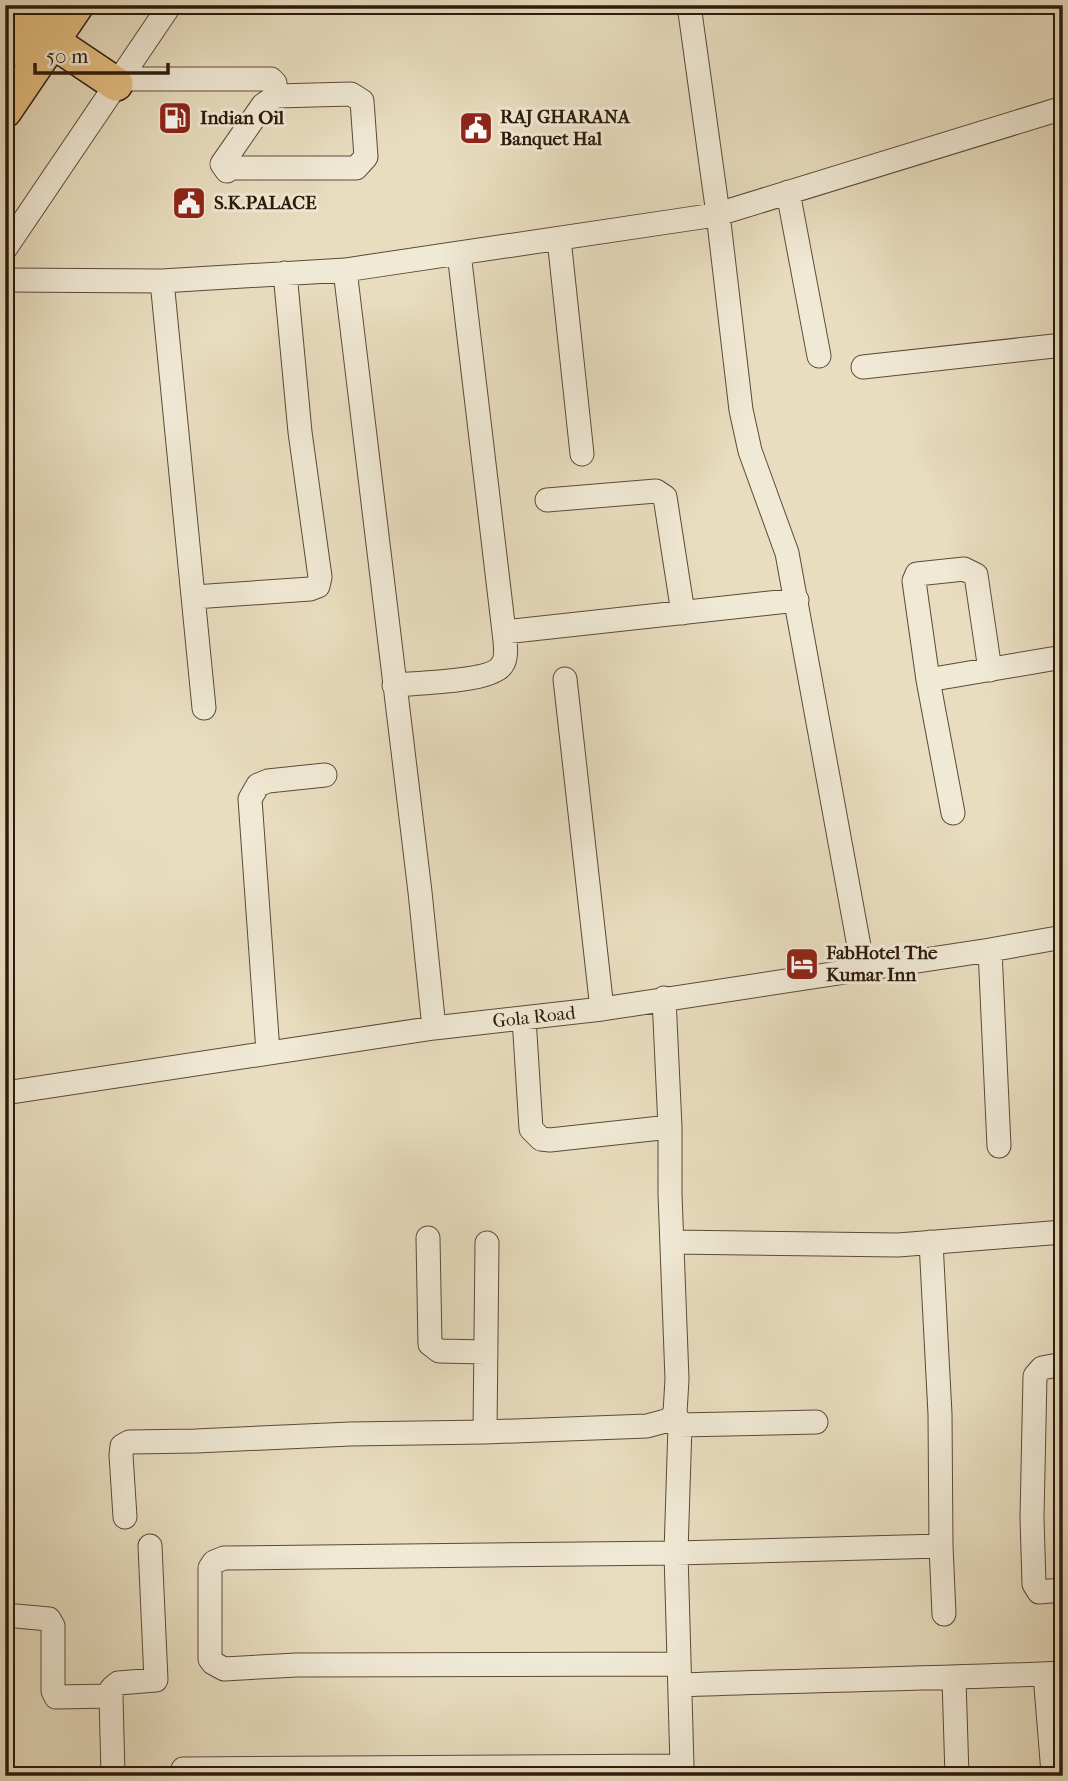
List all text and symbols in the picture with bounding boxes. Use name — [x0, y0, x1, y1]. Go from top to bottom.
scale bar — [35, 32, 168, 76]
text: 50 m — [46, 44, 89, 68]
fuel station icon: Indian Oil — [156, 99, 194, 137]
place label: RAJ GHARANA Banquet Hal — [500, 106, 631, 150]
place label: Indian Oil — [200, 107, 285, 129]
public building icon: RAJ GHARANA Banquet Hal — [457, 109, 495, 147]
public building icon: S.K.PALACE — [170, 184, 208, 222]
place label: S.K.PALACE — [214, 192, 317, 214]
place label: FabHotel The Kumar Inn — [825, 942, 938, 986]
hotel icon: FabHotel The Kumar Inn — [783, 945, 821, 983]
street label: Gola Road — [491, 1002, 577, 1032]

